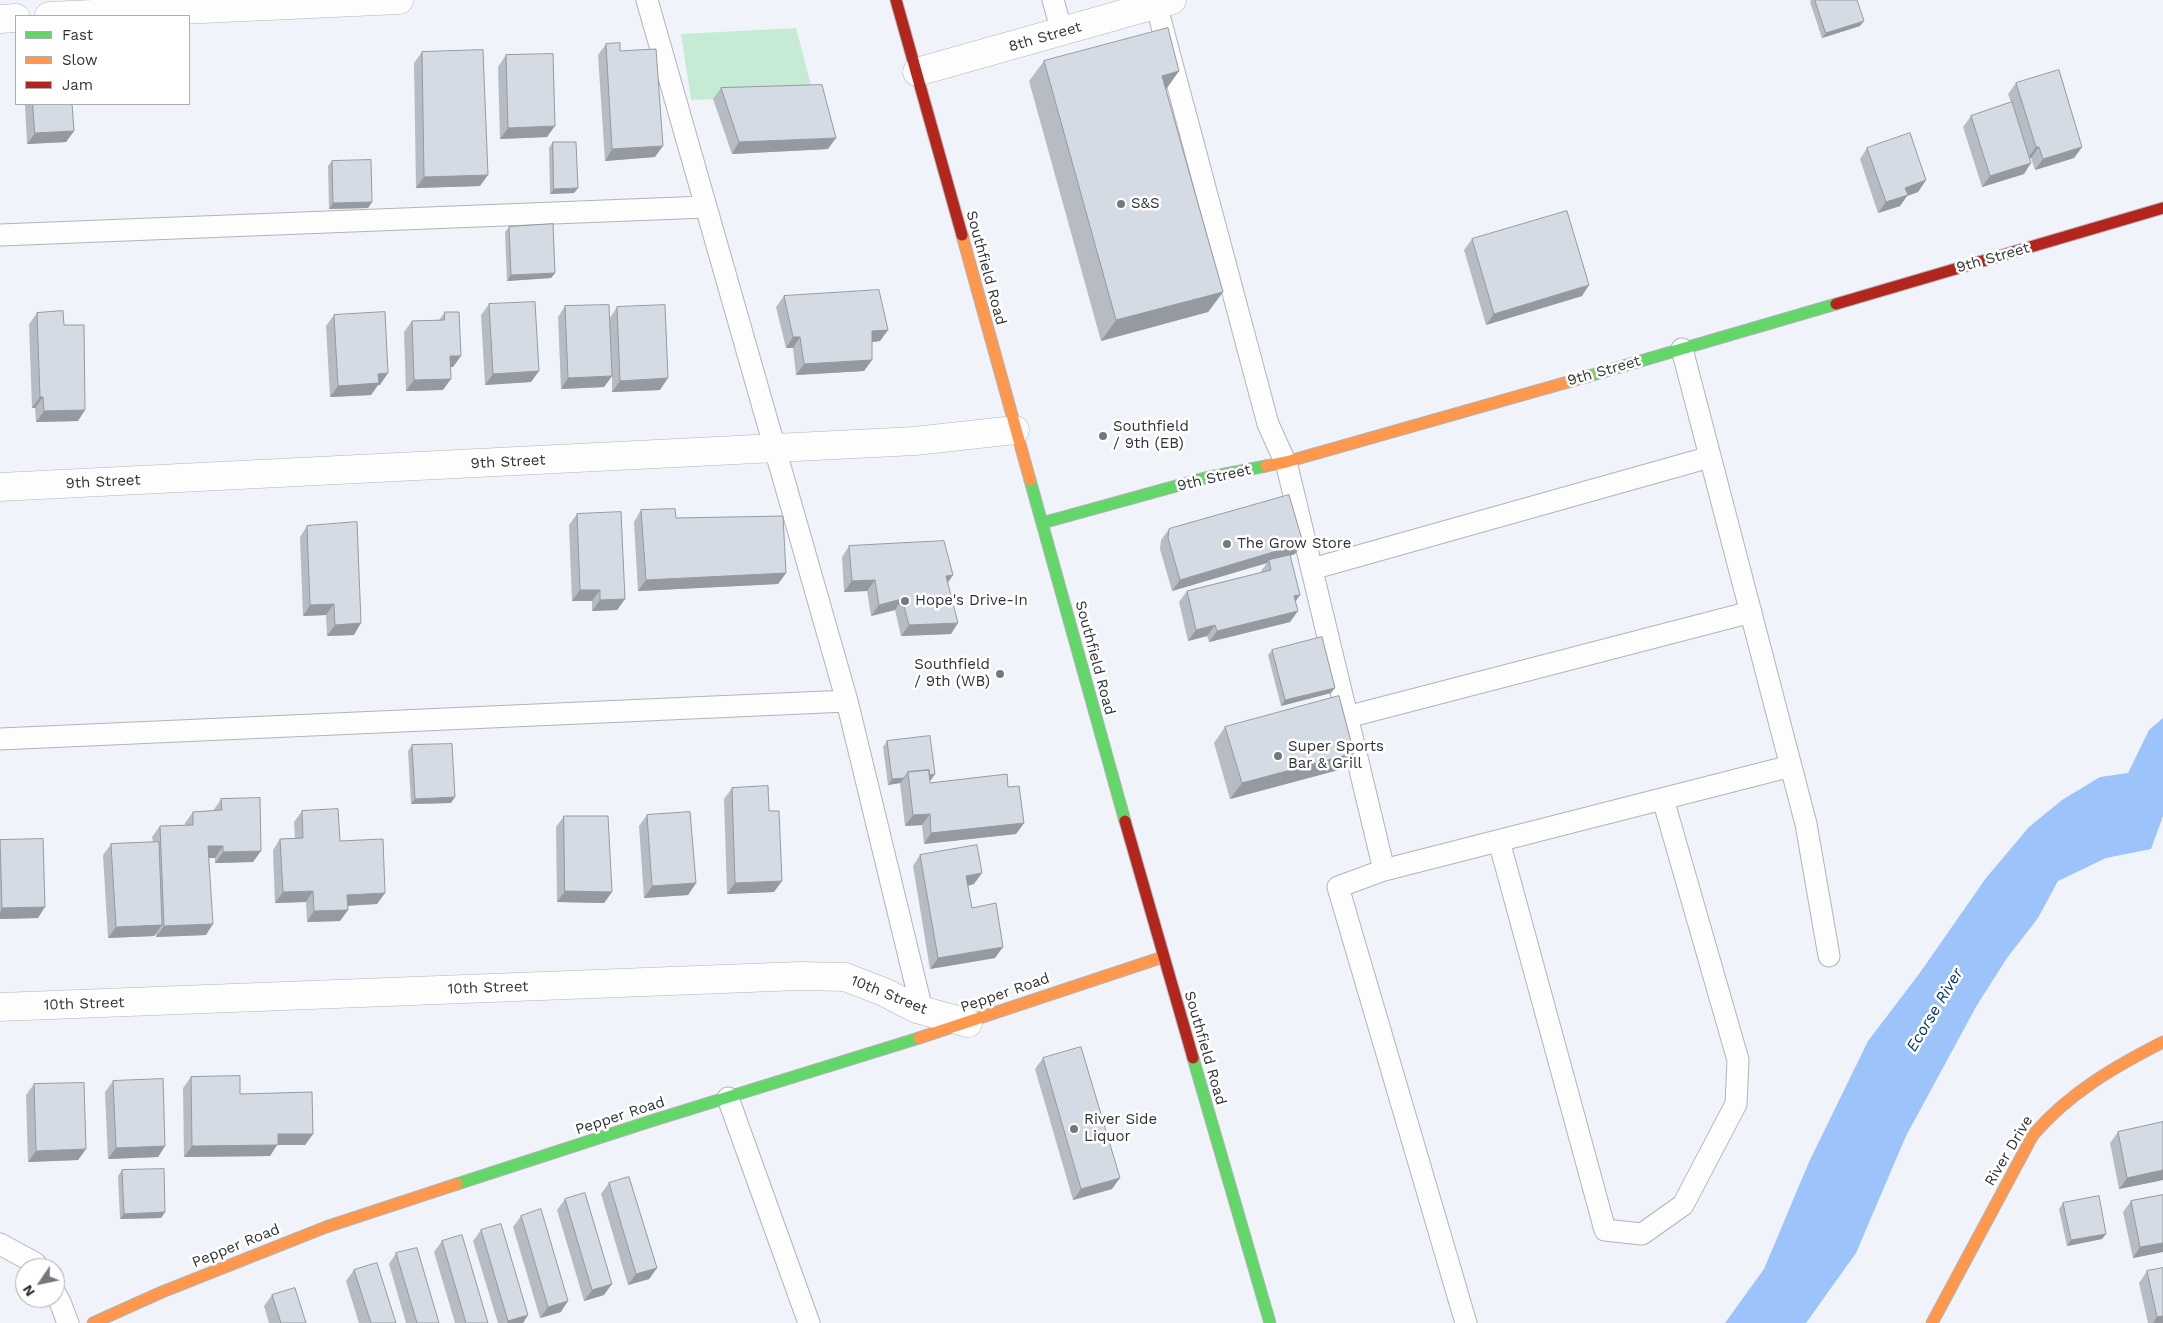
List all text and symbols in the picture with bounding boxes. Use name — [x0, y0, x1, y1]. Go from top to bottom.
legend — [15, 15, 190, 105]
street label: 8th Street — [1006, 18, 1084, 56]
text: Fast — [62, 26, 93, 44]
text: Slow — [62, 51, 98, 69]
text: Jam — [62, 76, 93, 94]
place label: S&S — [1131, 195, 1160, 213]
marker: S&S — [1115, 198, 1127, 210]
street label: Southfield Road — [962, 209, 1010, 327]
street label: 9th Street — [1954, 239, 2032, 277]
street label: 9th Street — [1565, 352, 1643, 390]
place label: Southfield / 9th (EB) — [1113, 418, 1189, 453]
marker: Southfield / 9th (EB) — [1097, 430, 1109, 442]
street label: 9th Street — [470, 451, 546, 473]
street label: 9th Street — [1175, 461, 1253, 495]
street label: 9th Street — [65, 471, 141, 493]
place label: The Grow Store — [1237, 535, 1351, 553]
marker: The Grow Store — [1221, 538, 1233, 550]
place label: Hope's Drive-In — [915, 592, 1028, 610]
marker: Hope's Drive-In — [899, 595, 911, 607]
street label: Southfield Road — [1071, 599, 1119, 717]
place label: Southfield / 9th (WB) — [914, 656, 990, 691]
marker: Southfield / 9th (WB) — [994, 668, 1006, 680]
place label: Super Sports Bar & Grill — [1288, 738, 1384, 773]
marker: Super Sports Bar & Grill — [1272, 750, 1284, 762]
water label: Ecorse River — [1903, 965, 1967, 1055]
street label: Pepper Road — [958, 969, 1052, 1017]
street label: 10th Street — [848, 971, 930, 1019]
street label: 10th Street — [447, 978, 529, 998]
street label: Southfield Road — [1180, 989, 1230, 1107]
street label: 10th Street — [43, 994, 125, 1014]
street label: Pepper Road — [573, 1093, 667, 1139]
place label: River Side Liquor — [1084, 1111, 1157, 1146]
street label: River Drive — [1981, 1113, 2037, 1189]
marker: River Side Liquor — [1068, 1123, 1080, 1135]
street label: Pepper Road — [190, 1220, 282, 1272]
north arrow — [15, 1258, 65, 1308]
text: N — [19, 1282, 38, 1300]

